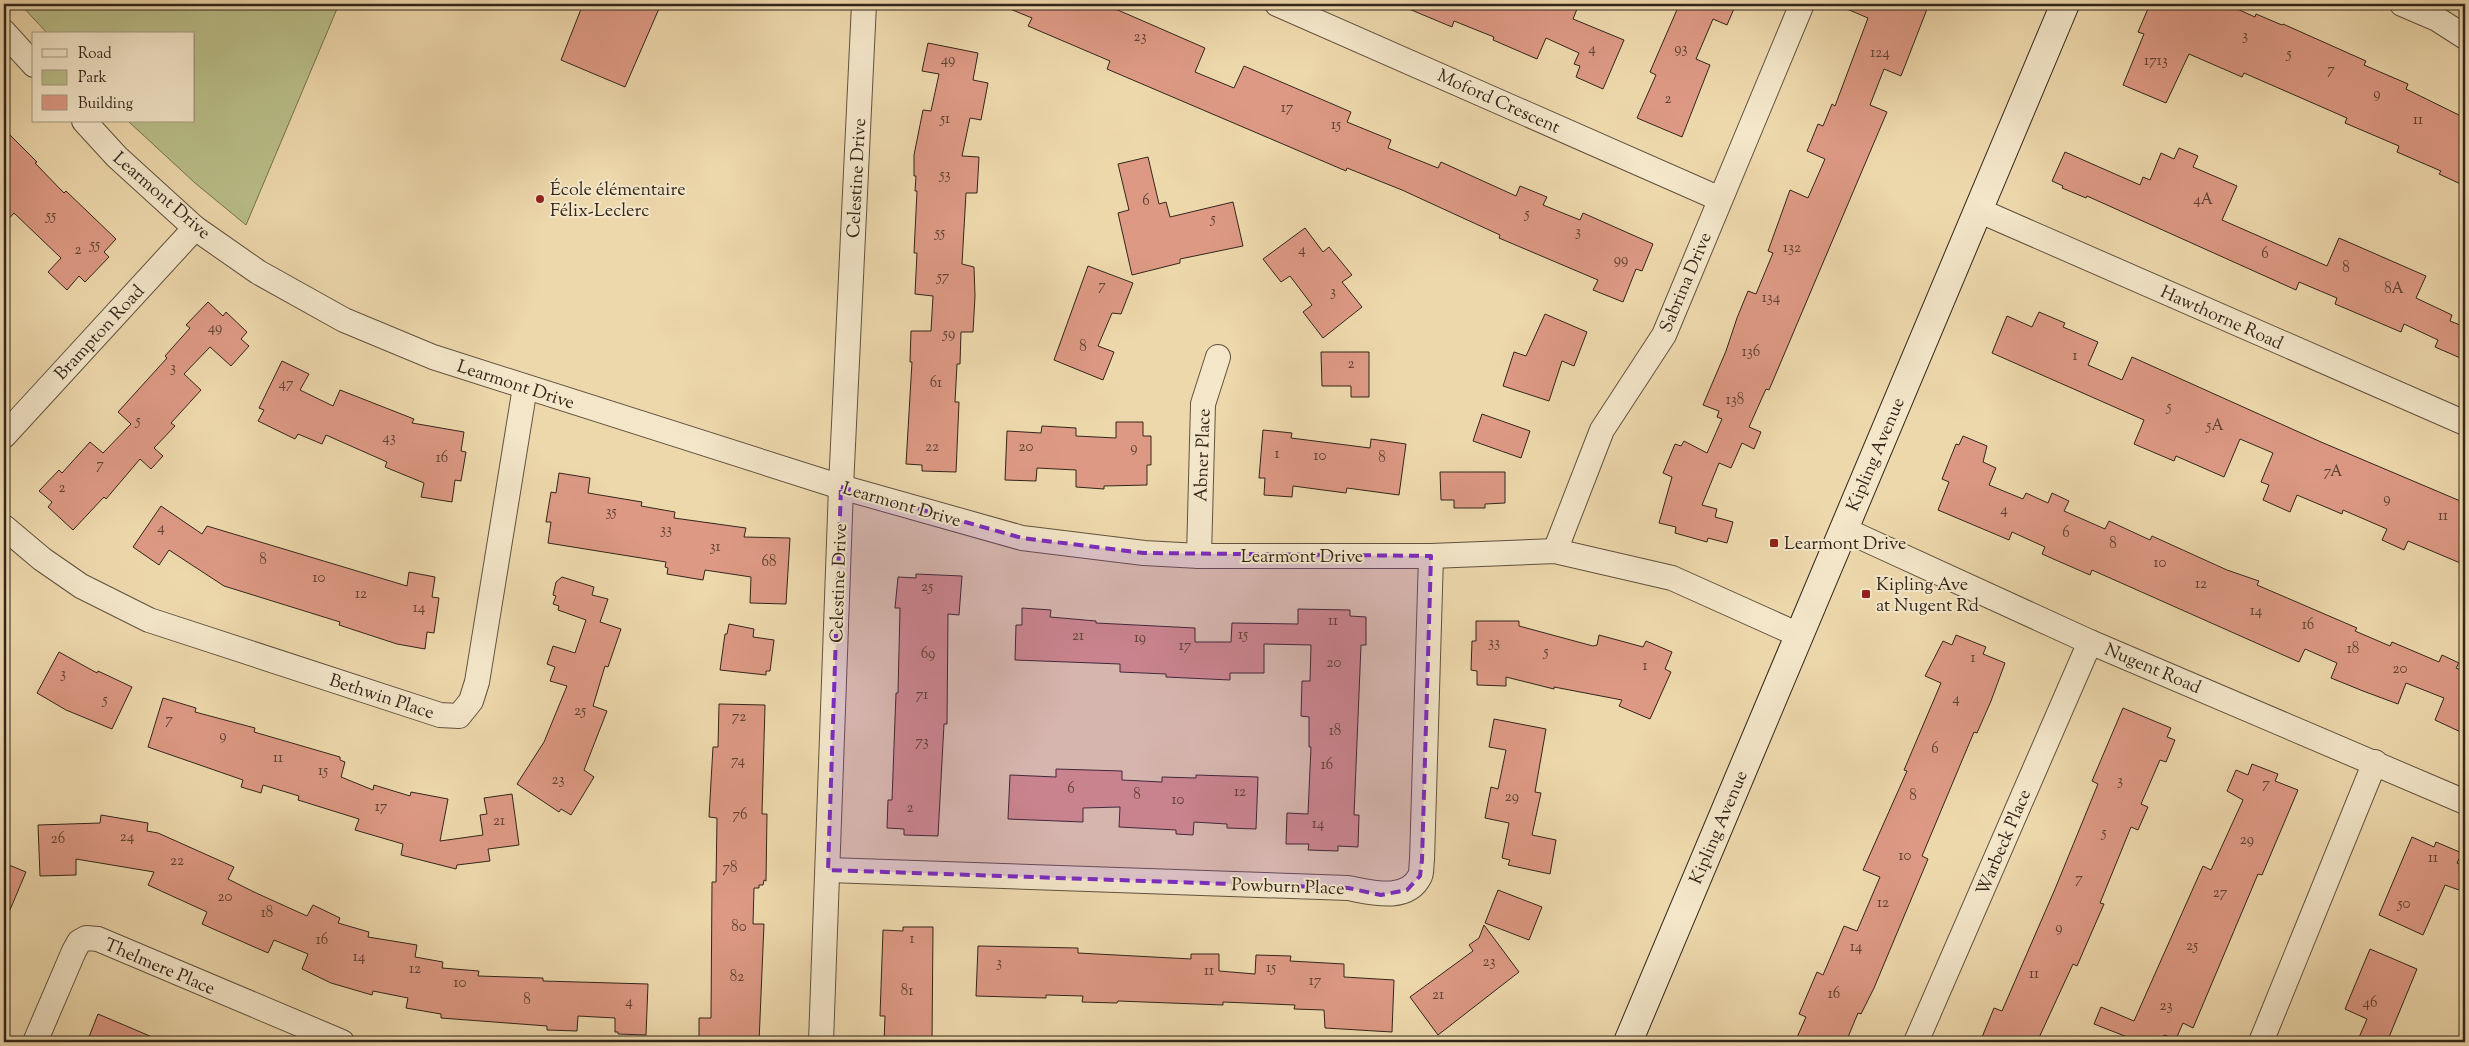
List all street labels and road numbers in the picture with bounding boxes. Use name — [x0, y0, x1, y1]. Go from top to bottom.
street label: Moford Crescent — [1433, 64, 1564, 142]
street label: Celestine Drive — [842, 118, 874, 239]
street label: Learmont Drive — [106, 147, 215, 246]
street label: Sabrina Drive — [1654, 229, 1720, 337]
street label: Brampton Road — [49, 280, 152, 387]
street label: Hawthorne Road — [2156, 280, 2287, 358]
street label: Learmont Drive — [453, 355, 578, 417]
street label: Kipling Avenue — [1841, 394, 1913, 516]
street label: Abner Place — [1189, 408, 1219, 502]
street label: Learmont Drive — [839, 477, 964, 535]
street label: Celestine Drive — [825, 523, 855, 643]
street label: Learmont Drive — [1241, 545, 1363, 571]
street label: Nugent Road — [2100, 638, 2205, 702]
street label: Bethwin Place — [326, 669, 437, 727]
street label: Kipling Avenue — [1684, 767, 1756, 889]
street label: Warbeck Place — [1971, 786, 2039, 900]
street label: Powburn Place — [1231, 873, 1345, 903]
street label: Thelmere Place — [100, 933, 219, 1003]

